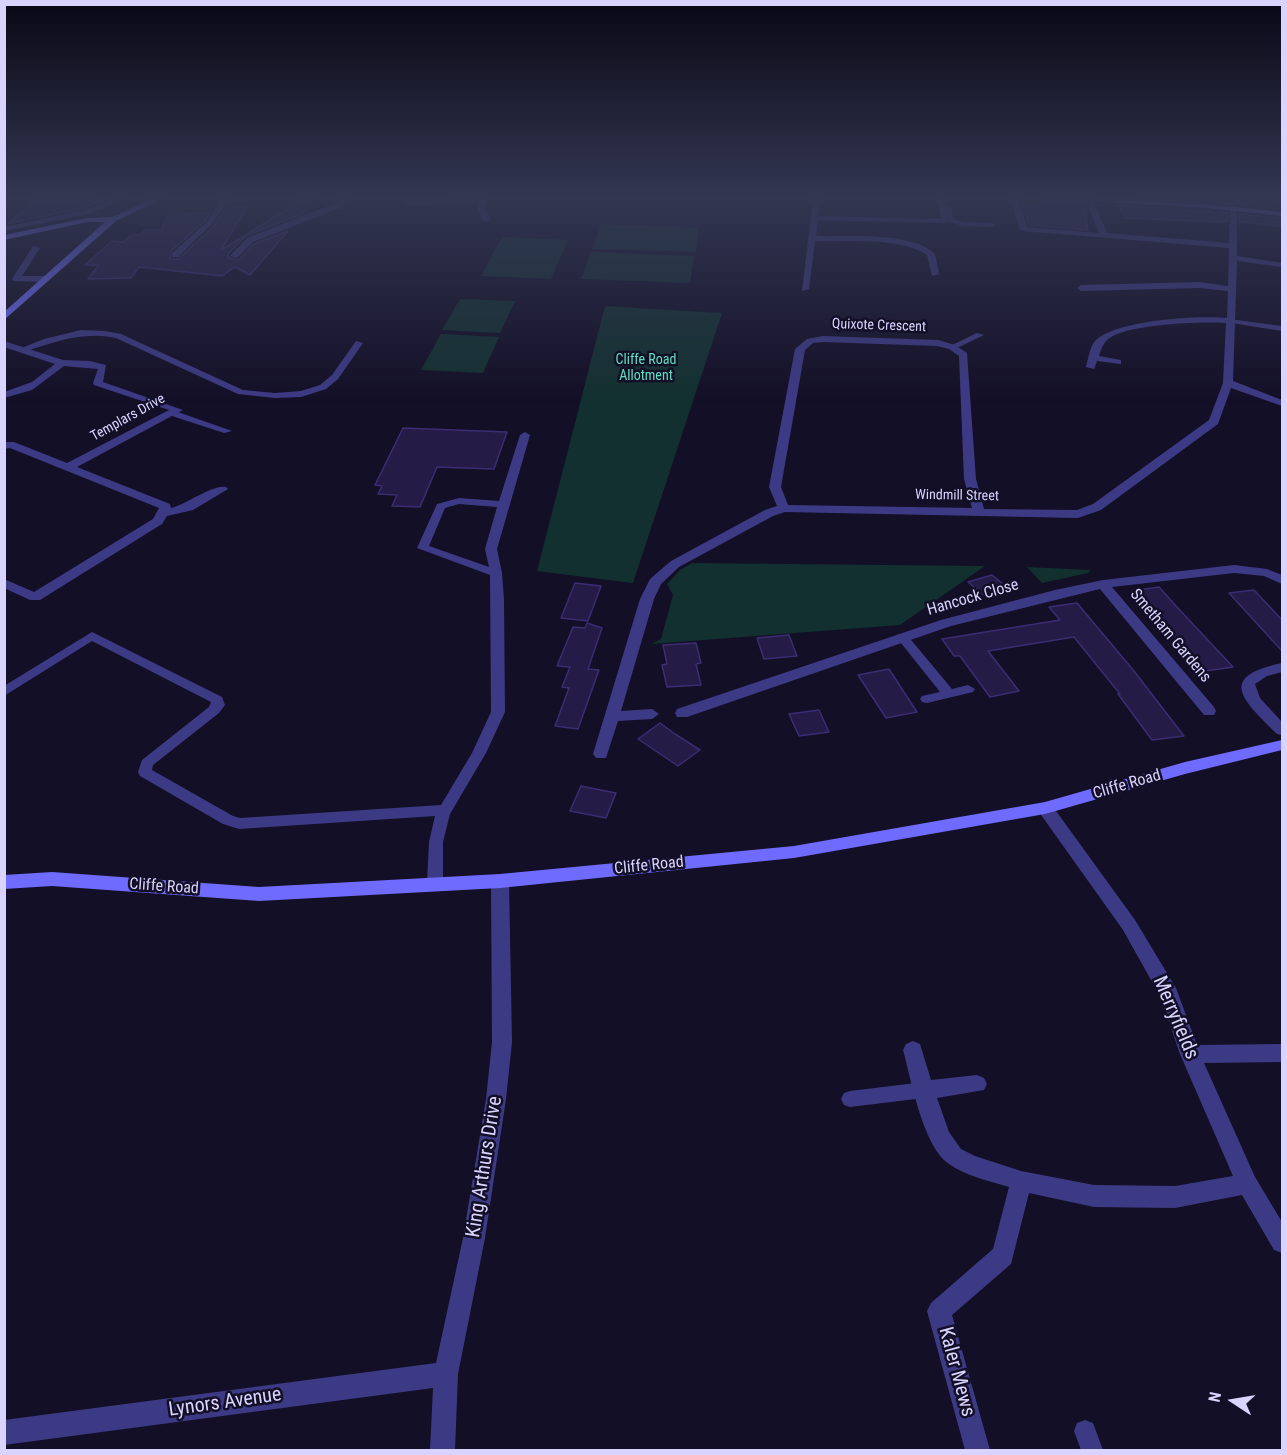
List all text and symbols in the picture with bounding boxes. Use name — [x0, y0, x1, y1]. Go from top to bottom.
street label: Quixote Crescent — [832, 316, 926, 336]
park label: Cliffe Road Allotment — [616, 352, 676, 384]
street label: Templars Drive — [88, 391, 168, 445]
street label: Windmill Street — [915, 487, 999, 505]
street label: Hancock Close — [925, 576, 1021, 620]
street label: Smetham Gardens — [1125, 585, 1215, 687]
street label: Cliffe Road — [1091, 766, 1163, 804]
street label: Cliffe Road — [613, 853, 685, 879]
street label: Cliffe Road — [129, 875, 199, 899]
street label: Merryfields — [1147, 973, 1203, 1063]
street label: King Arthurs Drive — [462, 1095, 508, 1239]
street label: Kaler Mews — [933, 1325, 979, 1419]
north arrow — [1203, 1371, 1263, 1431]
street label: Lynors Avenue — [167, 1383, 283, 1423]
text: N — [1205, 1390, 1225, 1404]

